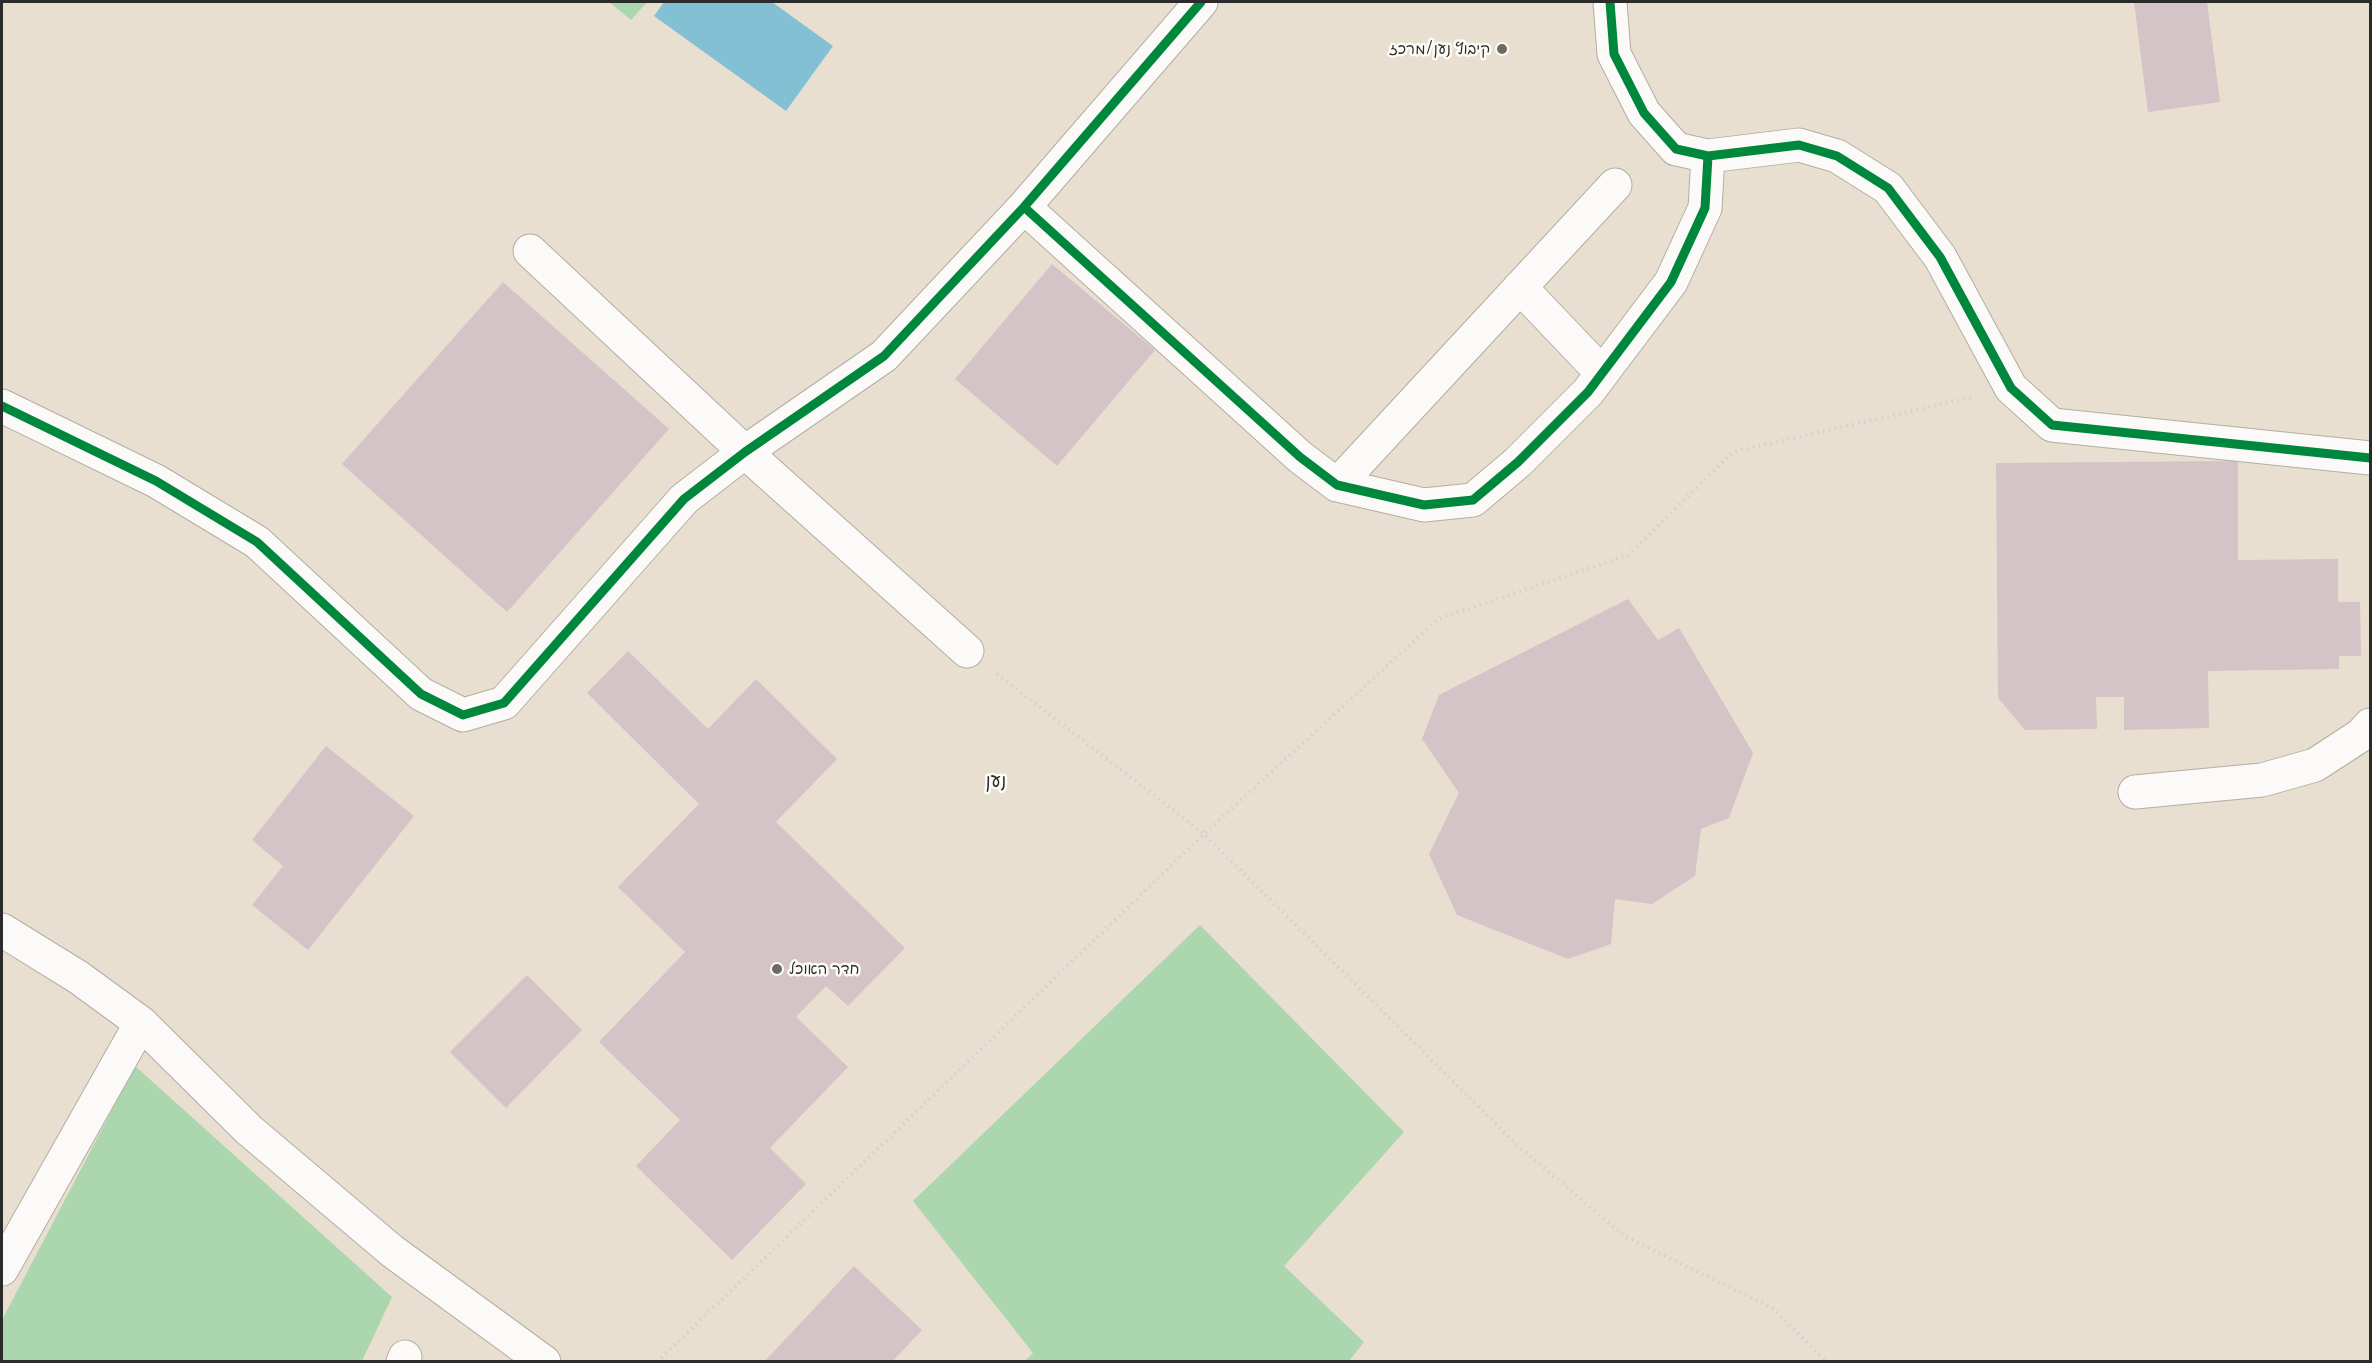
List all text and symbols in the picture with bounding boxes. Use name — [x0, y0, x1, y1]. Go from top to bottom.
place label: קיבוץ נען/מרכז — [1389, 40, 1490, 58]
marker: קיבוץ נען/מרכז — [1495, 42, 1509, 56]
district label: נען — [986, 770, 1006, 792]
place label: חדר האוכל — [789, 960, 859, 978]
marker: חדר האוכל — [770, 962, 784, 976]

